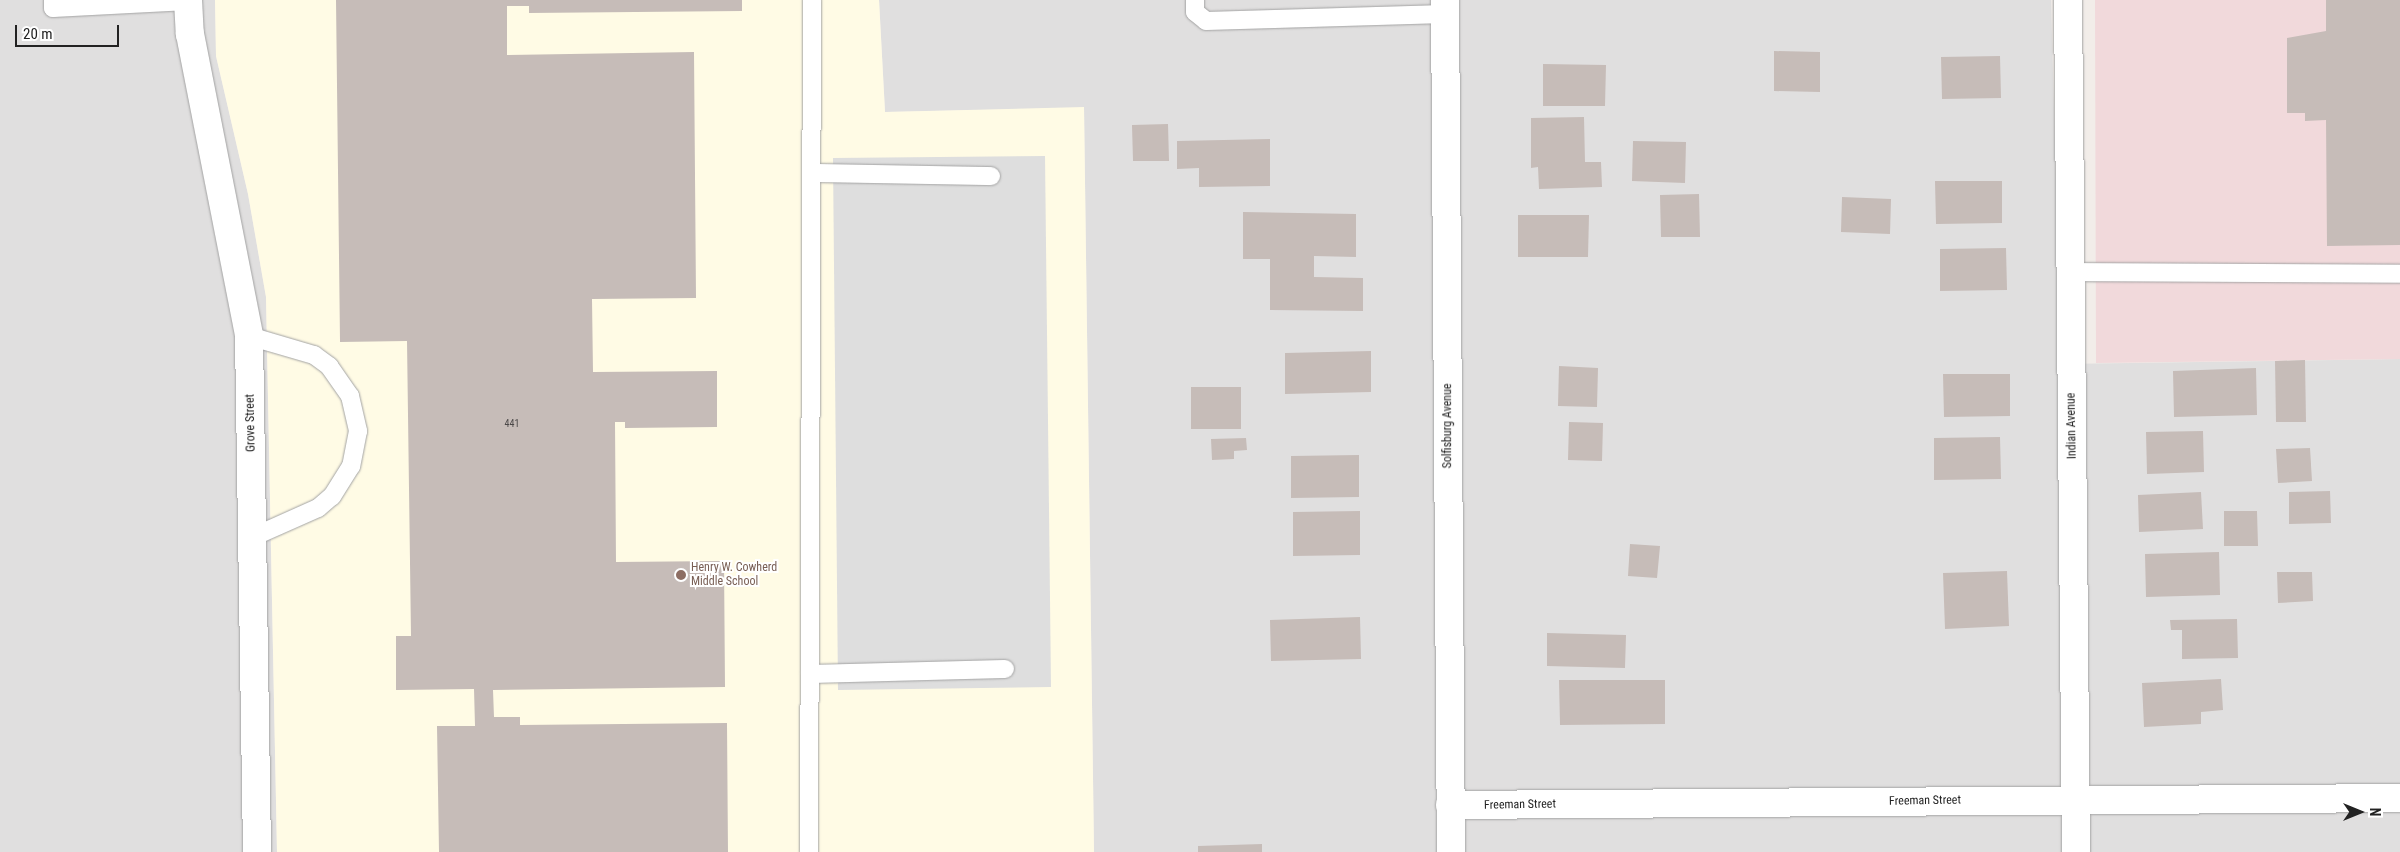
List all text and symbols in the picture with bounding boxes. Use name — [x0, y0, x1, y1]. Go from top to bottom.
scale bar — [18, 15, 121, 47]
text: 20 m — [23, 25, 53, 43]
street label: Solfisburg Avenue — [1441, 384, 1455, 468]
street label: Indian Avenue — [2064, 393, 2080, 459]
street label: Grove Street — [243, 394, 259, 452]
house number: 441 — [505, 418, 519, 430]
place label: Henry W. Cowherd Middle School — [691, 561, 777, 589]
marker: Henry W. Cowherd Middle School — [675, 569, 687, 581]
north arrow — [2335, 787, 2385, 837]
street label: Freeman Street — [1889, 793, 1961, 809]
street label: Freeman Street — [1484, 797, 1556, 813]
text: N — [2367, 808, 2383, 816]

